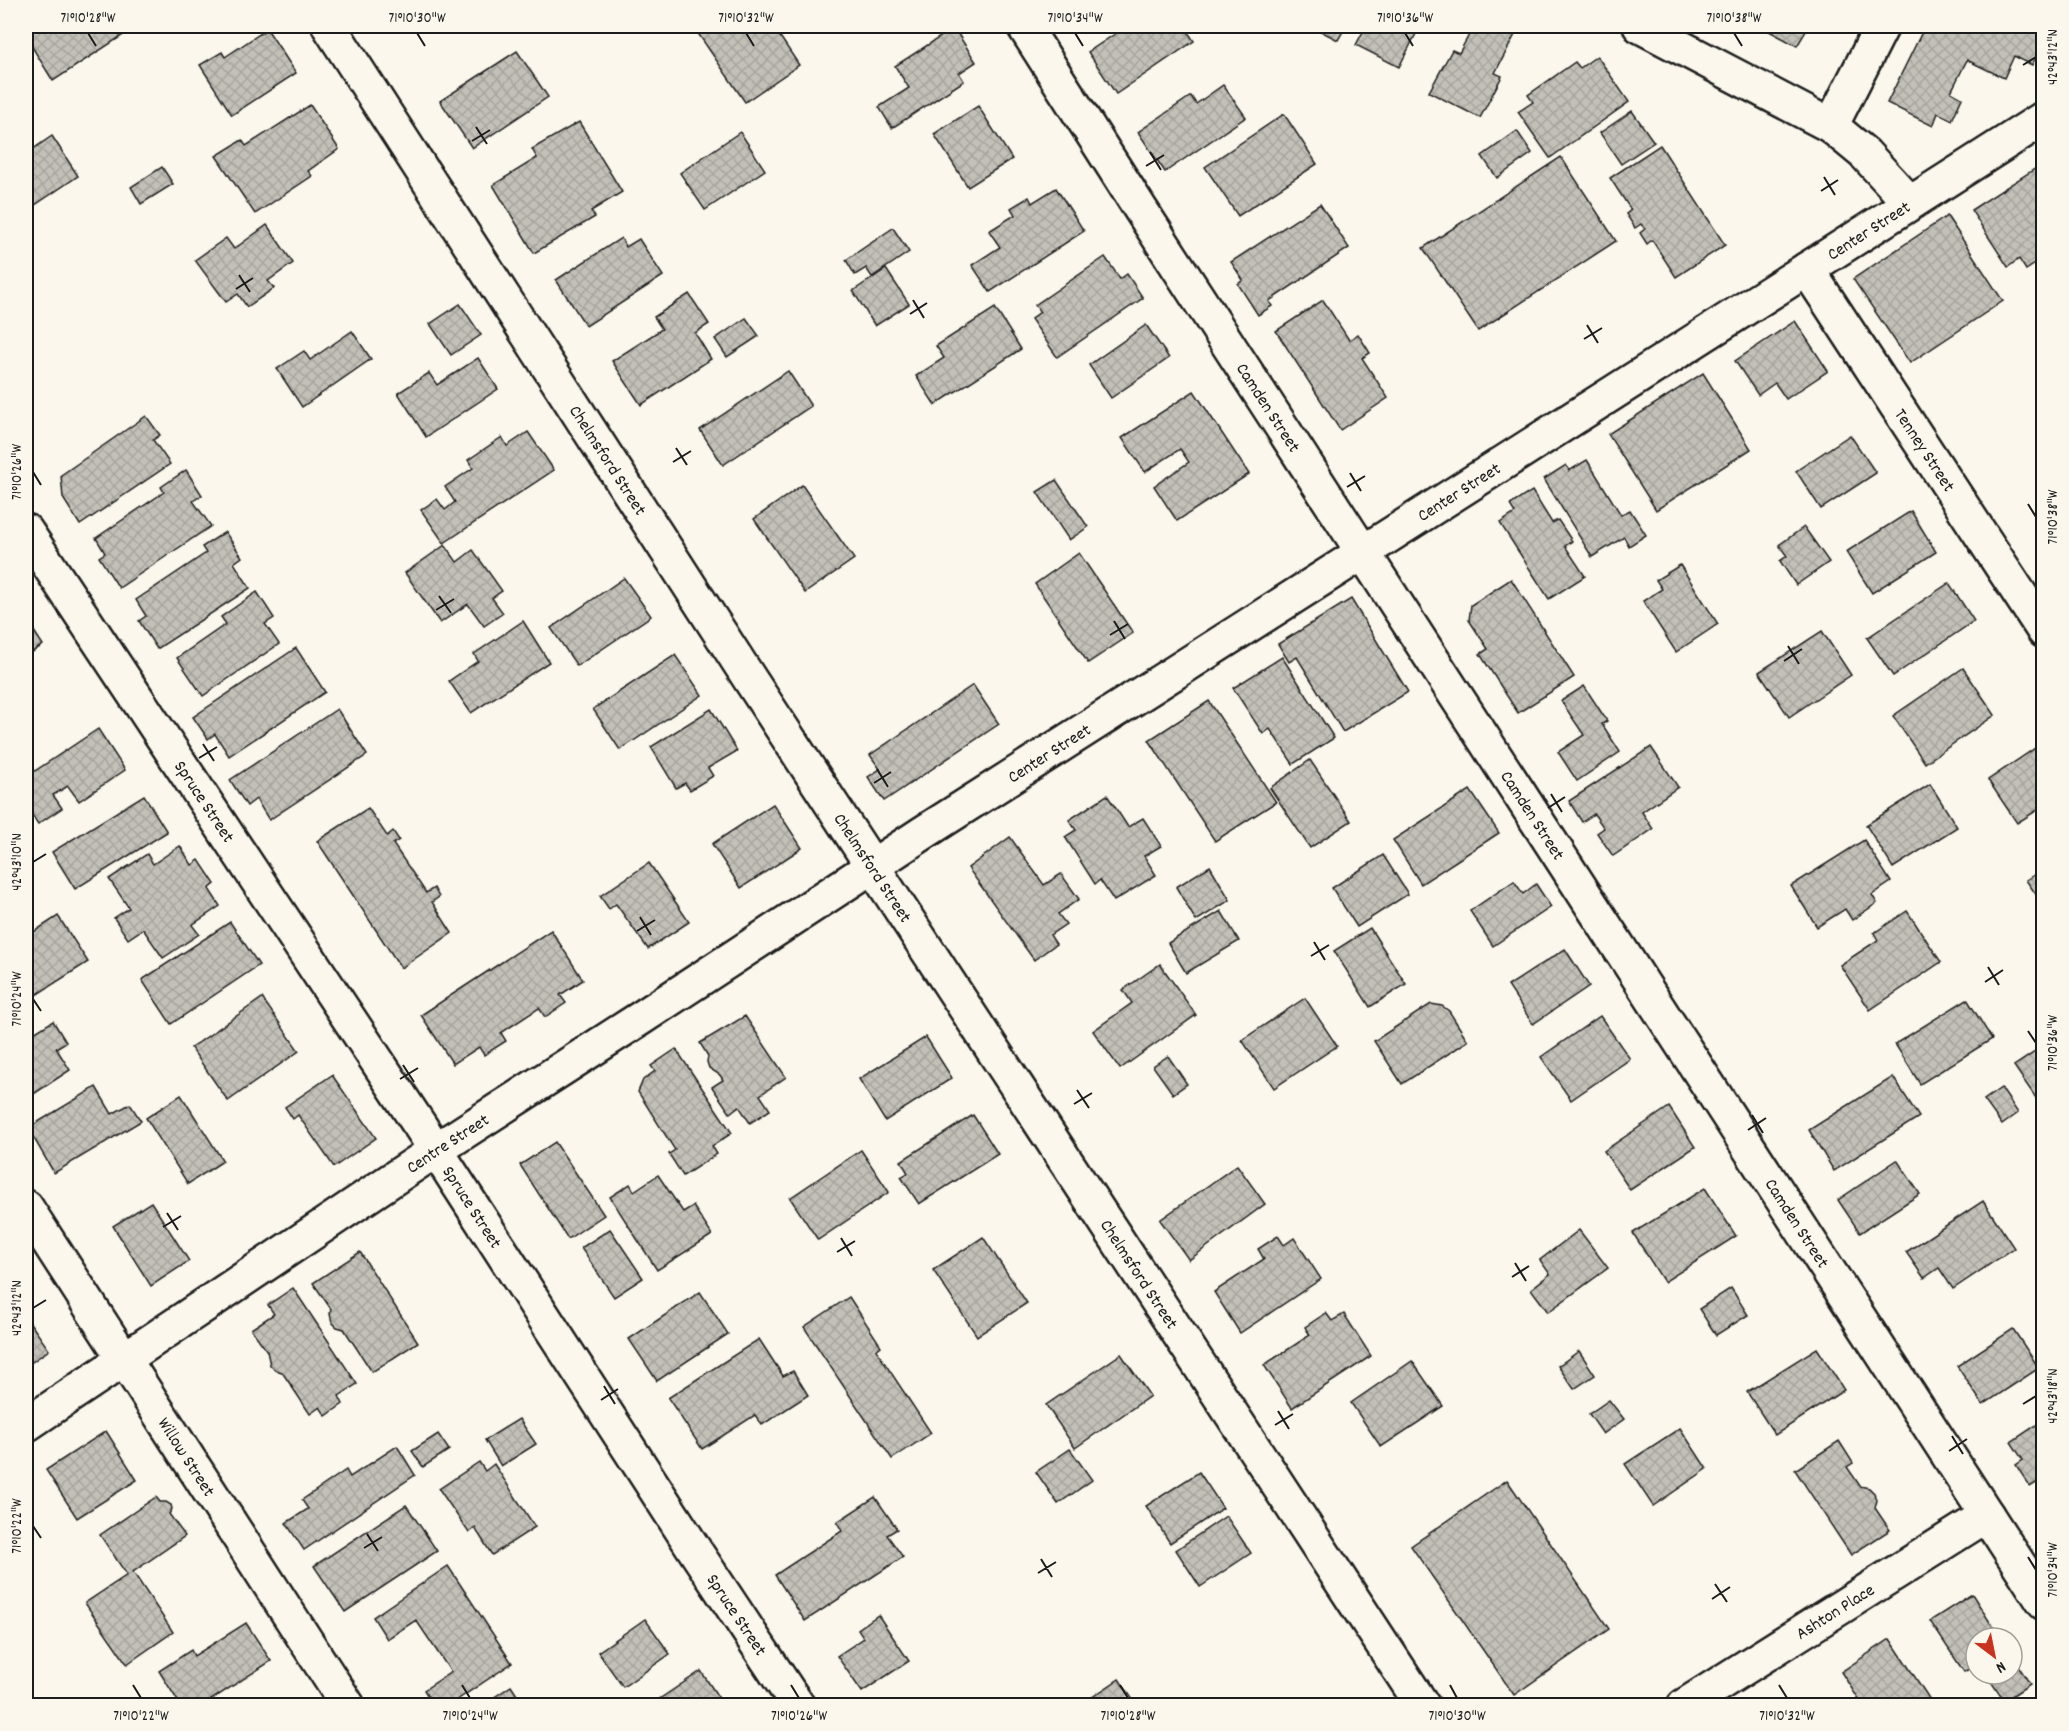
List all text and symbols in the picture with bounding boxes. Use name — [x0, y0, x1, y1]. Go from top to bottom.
text: 71°10'28"W — [61, 8, 116, 30]
text: 71°10'30"W — [388, 8, 446, 30]
text: 71°10'32"W — [718, 8, 774, 30]
text: 71°10'34"W — [1047, 8, 1103, 30]
text: 71°10'36"W — [1377, 8, 1433, 30]
text: 71°10'38"W — [1707, 8, 1762, 30]
text: 42°43'12"N — [2043, 29, 2065, 85]
street label: Center Street — [1823, 196, 1916, 268]
street label: Camden Street — [1228, 359, 1305, 459]
street label: Chelmsford Street — [562, 401, 651, 521]
street label: Tenney Street — [1887, 405, 1960, 498]
text: 71°10'26"W — [7, 444, 29, 500]
street label: Center Street — [1413, 457, 1507, 529]
text: 71°10'38"W — [2043, 489, 2065, 544]
street label: Center Street — [1004, 719, 1097, 791]
street label: Spruce Street — [167, 756, 239, 849]
street label: Camden Street — [1493, 767, 1570, 866]
street label: Chelmsford Street — [826, 809, 916, 929]
text: 42°43'10"N — [7, 833, 29, 891]
text: 71°10'24"W — [7, 971, 29, 1027]
text: 71°10'36"W — [2043, 1015, 2065, 1071]
street label: Centre Street — [402, 1109, 495, 1181]
street label: Spruce Street — [435, 1162, 507, 1255]
street label: Camden Street — [1757, 1174, 1834, 1274]
street label: Chelmsford Street — [1092, 1215, 1183, 1335]
text: 42°43'12"N — [7, 1280, 29, 1336]
text: 42°43'18"N — [2043, 1368, 2065, 1424]
street label: Willow Street — [150, 1413, 220, 1503]
text: 71°10'22"W — [7, 1498, 29, 1554]
text: 71°10'34"W — [2043, 1542, 2065, 1598]
street label: Spruce Street — [699, 1570, 772, 1662]
street label: Ashton Place — [1792, 1579, 1880, 1647]
north arrow — [1964, 1626, 2024, 1686]
text: N — [1991, 1655, 2010, 1678]
text: 71°10'22"W — [113, 1706, 169, 1728]
text: 71°10'24"W — [443, 1706, 498, 1728]
text: 71°10'26"W — [771, 1706, 827, 1728]
text: 71°10'28"W — [1101, 1706, 1156, 1728]
text: 71°10'30"W — [1428, 1706, 1486, 1728]
text: 71°10'32"W — [1759, 1706, 1815, 1728]

